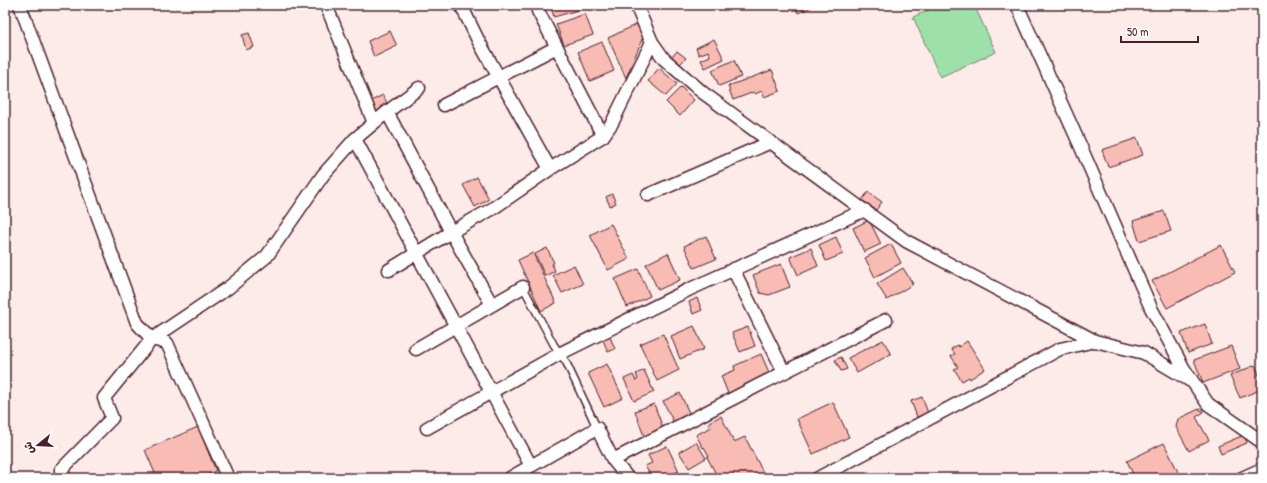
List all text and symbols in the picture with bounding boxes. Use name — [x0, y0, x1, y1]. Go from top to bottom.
scale bar — [1121, 18, 1198, 44]
text: 50 m — [1127, 23, 1148, 40]
north arrow — [18, 425, 58, 465]
text: ش — [20, 440, 37, 456]

